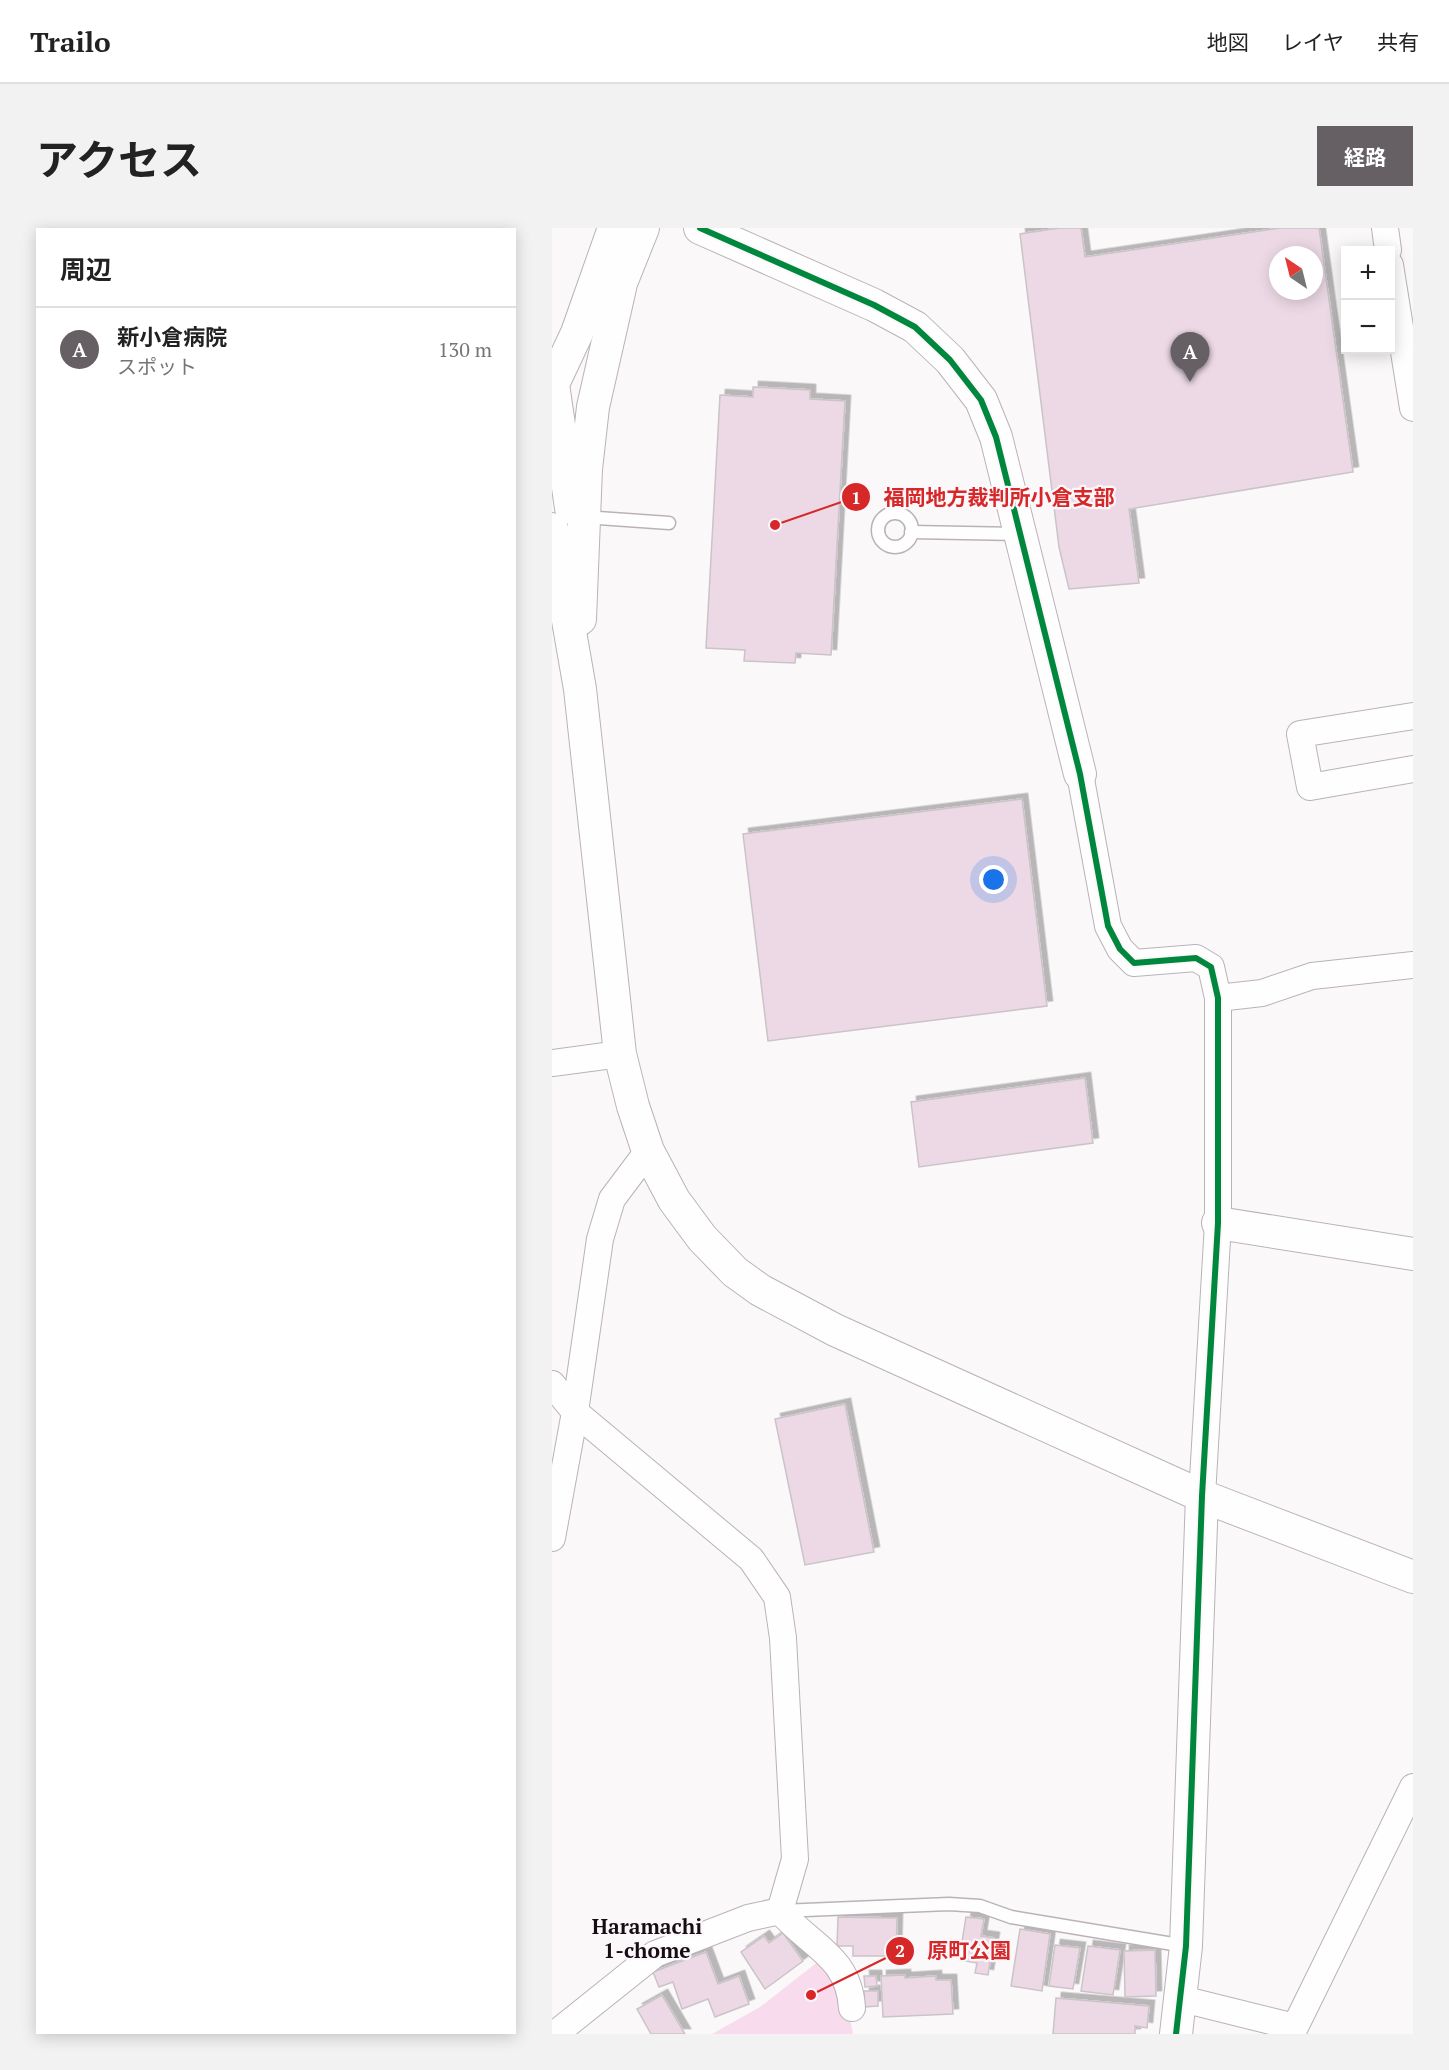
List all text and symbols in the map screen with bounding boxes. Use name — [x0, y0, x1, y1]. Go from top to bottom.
text: Trailo — [30, 23, 111, 60]
text: 地図 — [1207, 28, 1249, 56]
text: レイヤ — [1282, 28, 1344, 56]
text: 共有 — [1377, 28, 1419, 56]
button: 経路 — [1317, 126, 1413, 186]
text: アクセス — [36, 131, 202, 187]
north arrow — [1269, 246, 1323, 300]
map controls — [1341, 246, 1395, 354]
button: + — [1341, 246, 1395, 300]
text: 周辺 — [60, 252, 112, 286]
button: − — [1341, 300, 1395, 354]
text: 新小倉病院 — [117, 322, 227, 351]
pin: A — [1170, 332, 1210, 382]
text: A — [72, 336, 87, 363]
text: 130 m — [438, 336, 492, 363]
text: スポット — [117, 353, 197, 380]
callout: 福岡地方裁判所小倉支部 — [841, 478, 1126, 517]
text: 福岡地方裁判所小倉支部 — [884, 483, 1115, 511]
text: 1 — [851, 485, 861, 509]
your location — [979, 865, 1008, 894]
district label: Haramachi 1-chome — [592, 1912, 702, 1964]
callout: 原町公園 — [885, 1932, 1023, 1971]
text: 原町公園 — [927, 1936, 1011, 1964]
text: 2 — [895, 1938, 905, 1962]

